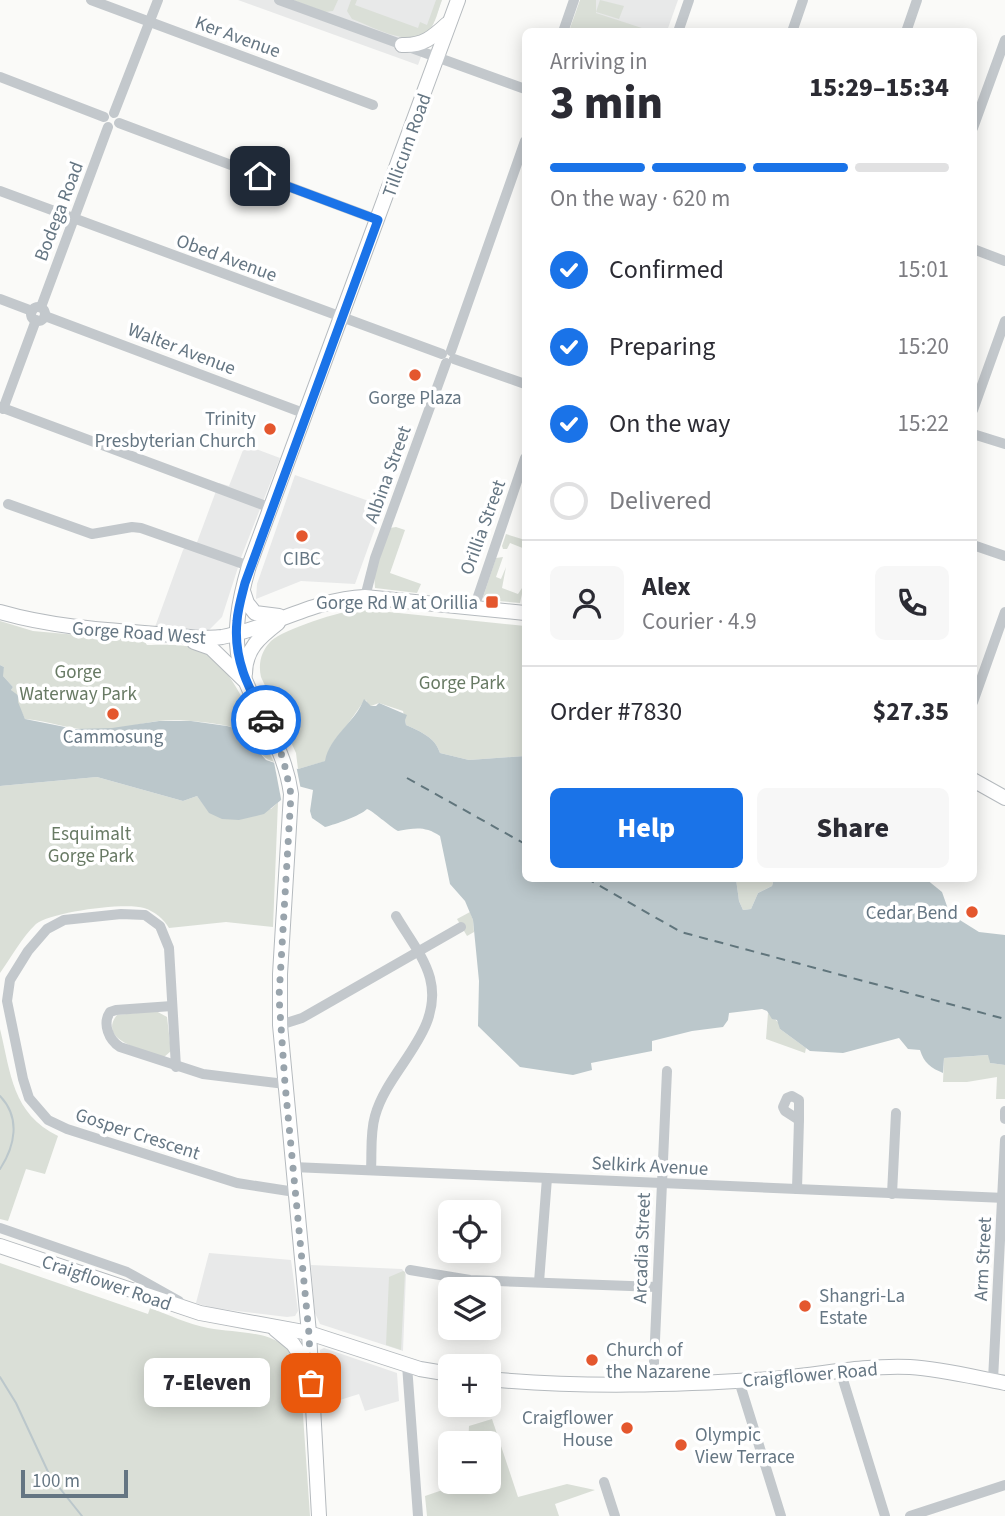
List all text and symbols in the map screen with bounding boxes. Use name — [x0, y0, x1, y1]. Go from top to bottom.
street label: Ker Avenue — [191, 9, 284, 65]
text: Arriving in — [550, 45, 648, 78]
text: 15:29–15:34 — [809, 69, 949, 106]
text: 3 min — [550, 71, 663, 136]
street label: Tillicum Road — [376, 90, 439, 201]
pin — [230, 146, 290, 206]
icon: home — [241, 157, 279, 195]
street label: Bodega Road — [28, 158, 91, 265]
text: On the way · 620 m — [550, 182, 730, 215]
street label: Obed Avenue — [172, 228, 281, 289]
icon: check — [550, 251, 588, 289]
text: Confirmed — [609, 251, 724, 288]
text: 15:01 — [898, 253, 949, 286]
street label: Walter Avenue — [124, 316, 239, 382]
icon: check — [550, 328, 588, 366]
text: Preparing — [609, 328, 715, 365]
text: 15:20 — [898, 330, 949, 363]
marker: Gorge Plaza — [407, 367, 423, 383]
place label: Gorge Plaza — [368, 385, 462, 412]
icon: check — [550, 405, 588, 443]
text: On the way — [609, 405, 730, 442]
place label: Trinity Presbyterian Church — [95, 406, 256, 455]
text: 15:22 — [898, 407, 949, 440]
marker: Trinity Presbyterian Church — [262, 421, 278, 437]
street label: Albina Street — [358, 422, 419, 527]
street label: Orillia Street — [454, 476, 513, 579]
text: Delivered — [609, 482, 712, 519]
marker: CIBC — [294, 528, 310, 544]
place label: CIBC — [283, 546, 321, 573]
button: person — [550, 566, 624, 640]
button: phone — [875, 566, 949, 640]
text: Alex — [642, 568, 691, 605]
place label: Gorge Rd W at Orillia — [316, 590, 478, 617]
marker: Gorge Rd W at Orillia — [484, 594, 500, 610]
text: Courier · 4.9 — [642, 605, 757, 638]
street label: Gorge Road West — [71, 615, 207, 652]
park label: Gorge Waterway Park — [19, 659, 137, 708]
park label: Gorge Park — [419, 670, 506, 697]
courier — [231, 685, 301, 755]
text: Order #7830 — [550, 693, 682, 730]
text: $27.35 — [873, 693, 949, 730]
icon: car — [247, 701, 285, 739]
marker: Cammosung — [105, 706, 121, 722]
place label: Cammosung — [63, 724, 164, 751]
button: Help — [550, 788, 743, 868]
button: Share — [757, 788, 949, 868]
park label: Esquimalt Gorge Park — [48, 821, 135, 870]
place label: Cedar Bend — [866, 900, 958, 927]
marker: Cedar Bend — [964, 904, 980, 920]
street label: Gosper Crescent — [72, 1102, 204, 1167]
street label: Selkirk Avenue — [591, 1150, 709, 1183]
street label: Arcadia Street — [627, 1192, 658, 1304]
map controls — [438, 1200, 501, 1494]
button: locate — [438, 1200, 501, 1263]
street label: Arm Street — [968, 1216, 999, 1302]
street label: Craigflower Road — [38, 1249, 175, 1318]
button: layers — [438, 1277, 501, 1340]
place label: Shangri-La Estate — [819, 1283, 905, 1332]
marker: Shangri-La Estate — [797, 1298, 813, 1314]
place label: Church of the Nazarene — [606, 1337, 711, 1386]
marker: Church of the Nazarene — [584, 1352, 600, 1368]
pin — [281, 1353, 341, 1413]
button: + — [438, 1354, 501, 1417]
street label: Craigflower Road — [741, 1356, 879, 1395]
callout: 7-Eleven — [143, 1358, 269, 1408]
icon: bag — [292, 1364, 330, 1402]
text: 7-Eleven — [163, 1366, 251, 1399]
place label: Craigflower House — [522, 1405, 613, 1454]
marker: Craigflower House — [619, 1420, 635, 1436]
place label: Olympic View Terrace — [695, 1422, 795, 1471]
button: − — [438, 1431, 501, 1494]
marker: Olympic View Terrace — [673, 1437, 689, 1453]
scale bar — [21, 1467, 128, 1499]
text: 100 m — [32, 1468, 80, 1495]

